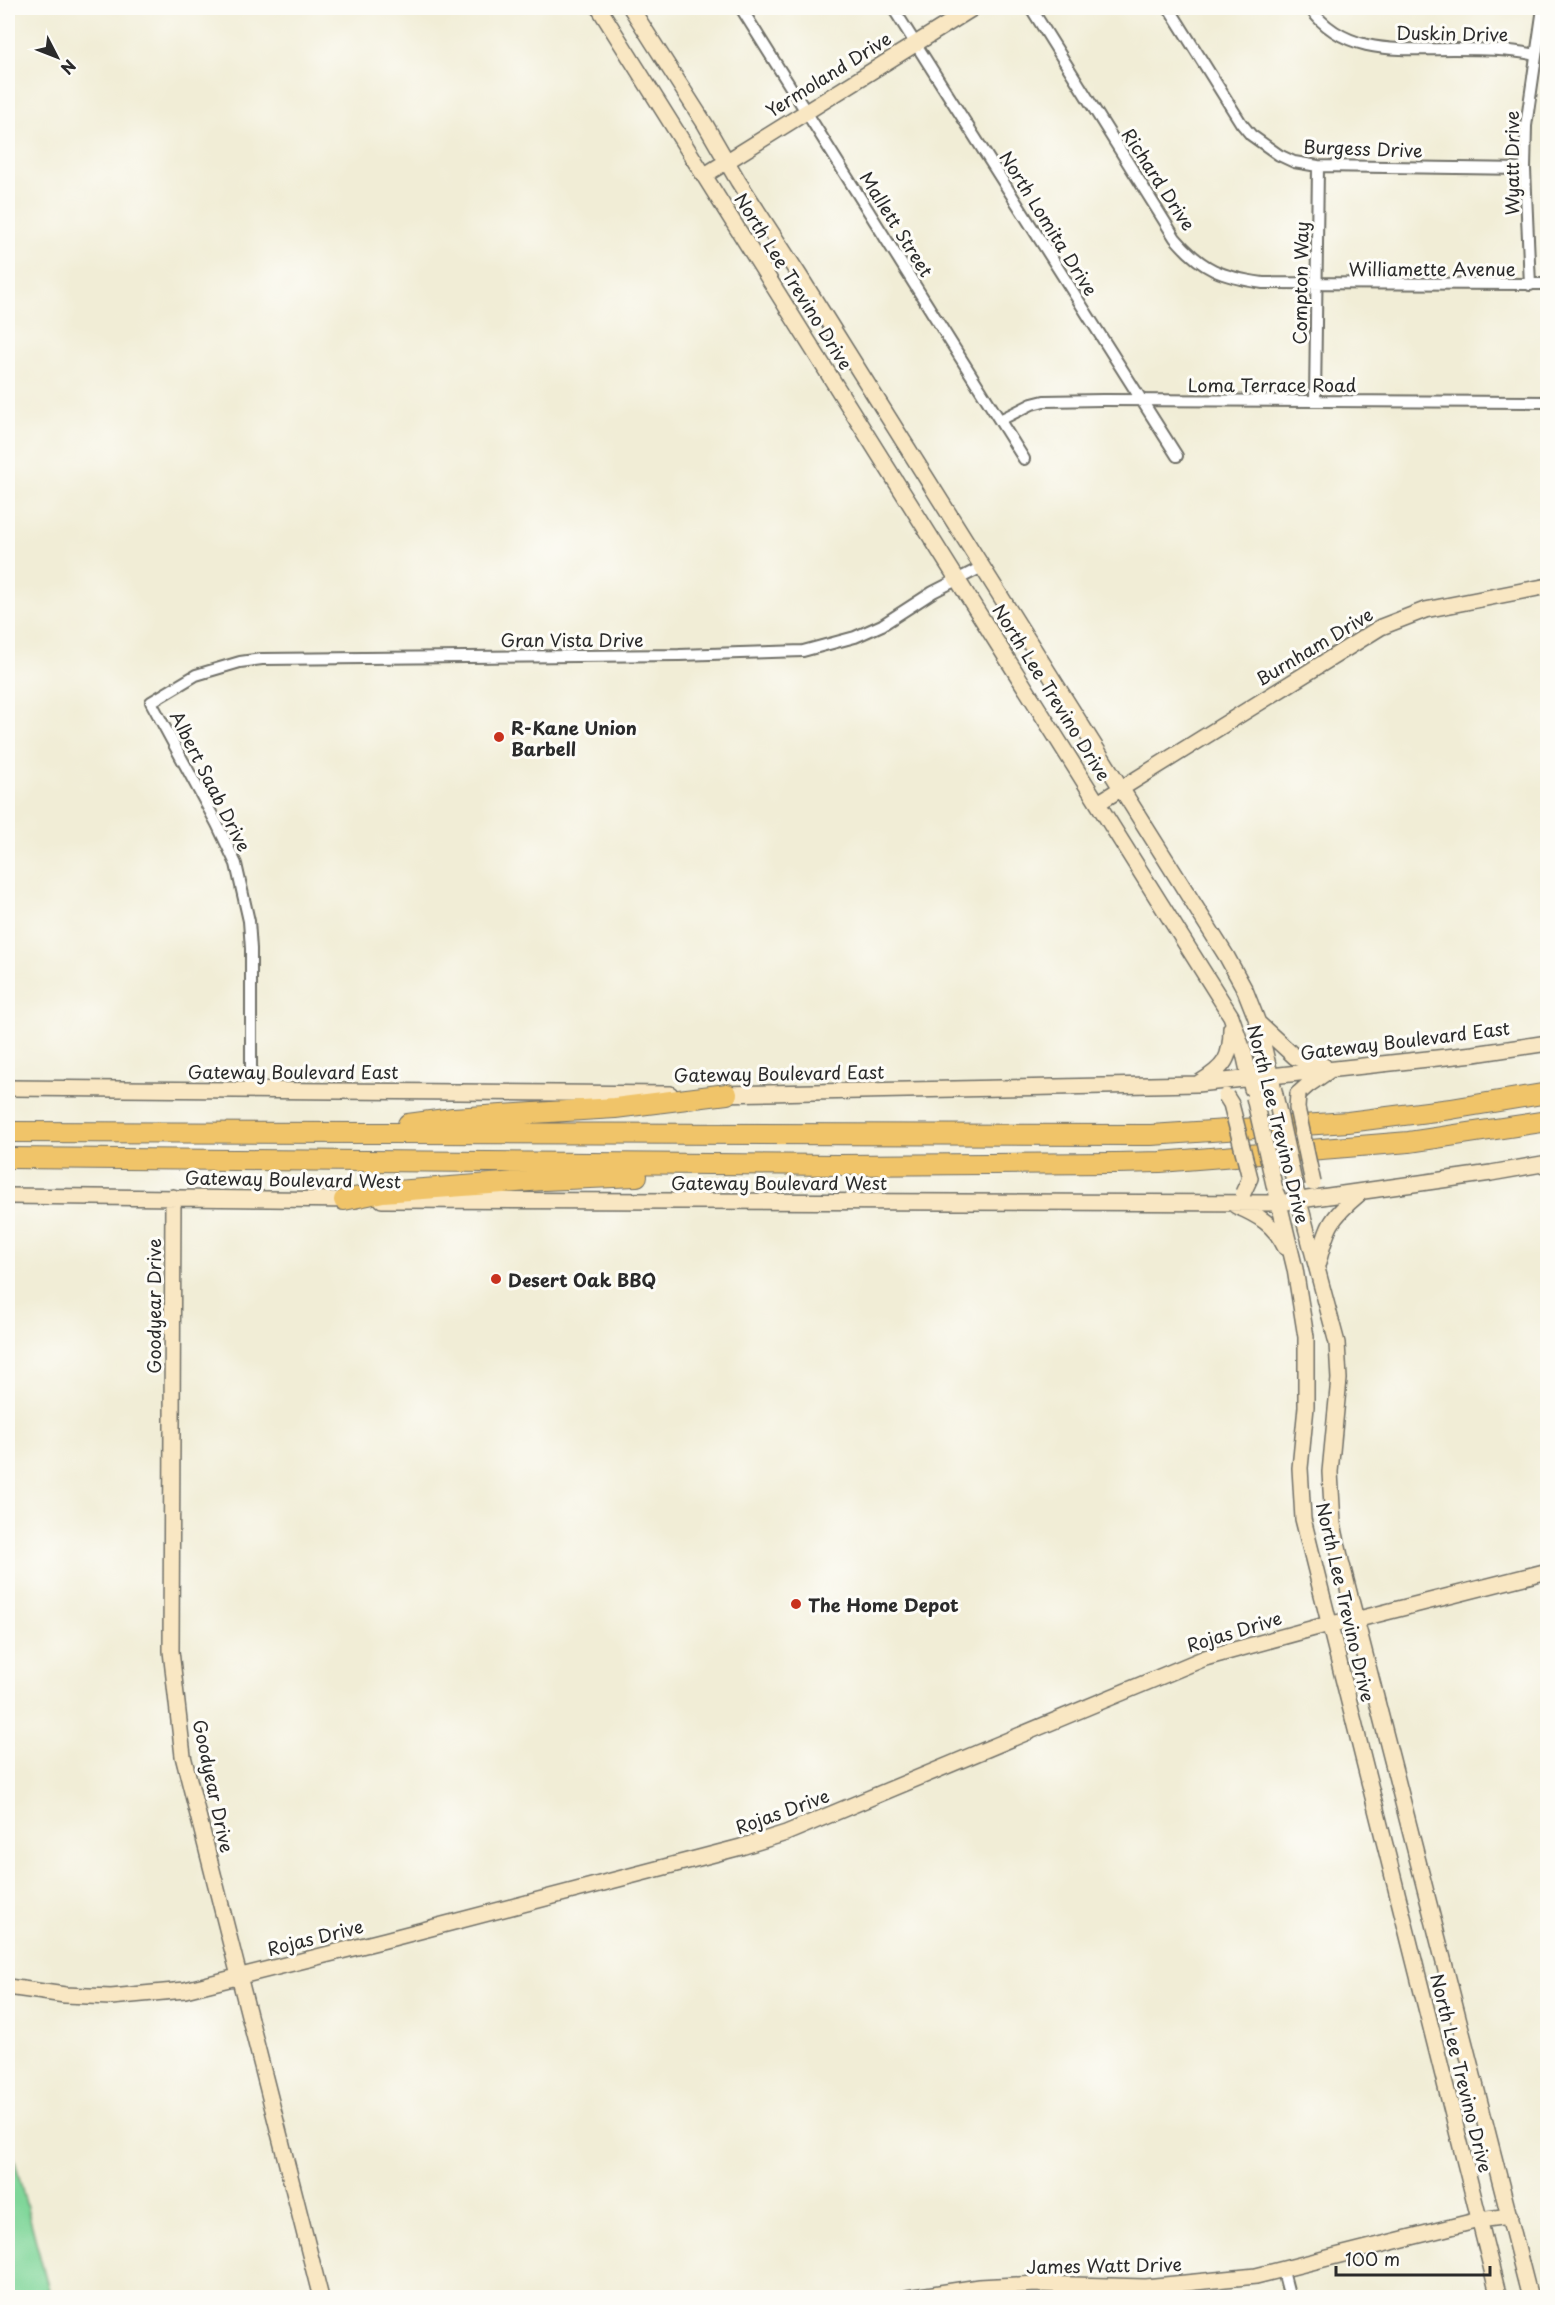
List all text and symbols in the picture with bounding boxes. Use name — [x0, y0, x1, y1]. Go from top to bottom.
street label: Duskin Drive — [1396, 19, 1508, 47]
street label: Yermoland Drive — [760, 25, 896, 123]
north arrow — [27, 27, 87, 87]
text: N — [56, 55, 82, 80]
street label: Wyatt Drive — [1498, 111, 1525, 215]
street label: Richard Drive — [1116, 123, 1202, 235]
street label: Burgess Drive — [1303, 132, 1423, 164]
street label: North Lomita Drive — [993, 145, 1105, 301]
street label: Mallett Street — [854, 166, 940, 282]
street label: North Lee Trevino Drive — [728, 187, 860, 375]
street label: Compton Way — [1285, 221, 1315, 345]
street label: Williamette Avenue — [1349, 255, 1516, 282]
street label: Loma Terrace Road — [1188, 371, 1356, 398]
street label: North Lee Trevino Drive — [986, 598, 1118, 786]
street label: Burnham Drive — [1250, 600, 1378, 692]
street label: Gran Vista Drive — [501, 626, 643, 653]
street label: Albert Saab Drive — [164, 706, 258, 856]
place label: R-Kane Union Barbell — [511, 714, 637, 762]
marker: R-Kane Union Barbell — [492, 730, 506, 744]
street label: Gateway Boulevard East — [1299, 1014, 1511, 1066]
street label: North Lee Trevino Drive — [1241, 1022, 1317, 1226]
street label: Gateway Boulevard East — [188, 1058, 398, 1085]
street label: Gateway Boulevard East — [673, 1058, 885, 1088]
street label: Gateway Boulevard West — [185, 1164, 401, 1194]
street label: Gateway Boulevard West — [671, 1169, 887, 1196]
street label: Goodyear Drive — [140, 1238, 167, 1374]
place label: Desert Oak BBQ — [508, 1266, 656, 1293]
marker: Desert Oak BBQ — [489, 1272, 503, 1286]
street label: North Lee Trevino Drive — [1310, 1500, 1382, 1704]
place label: The Home Depot — [808, 1591, 959, 1618]
marker: The Home Depot — [789, 1597, 803, 1611]
street label: Rojas Drive — [1183, 1604, 1285, 1658]
street label: Goodyear Drive — [187, 1717, 241, 1855]
street label: Rojas Drive — [731, 1782, 833, 1840]
street label: Rojas Drive — [264, 1912, 366, 1962]
street label: North Lee Trevino Drive — [1424, 1971, 1500, 2175]
scale bar — [1336, 2239, 1490, 2277]
text: 100 m — [1345, 2245, 1400, 2272]
street label: James Watt Drive — [1026, 2250, 1182, 2280]

